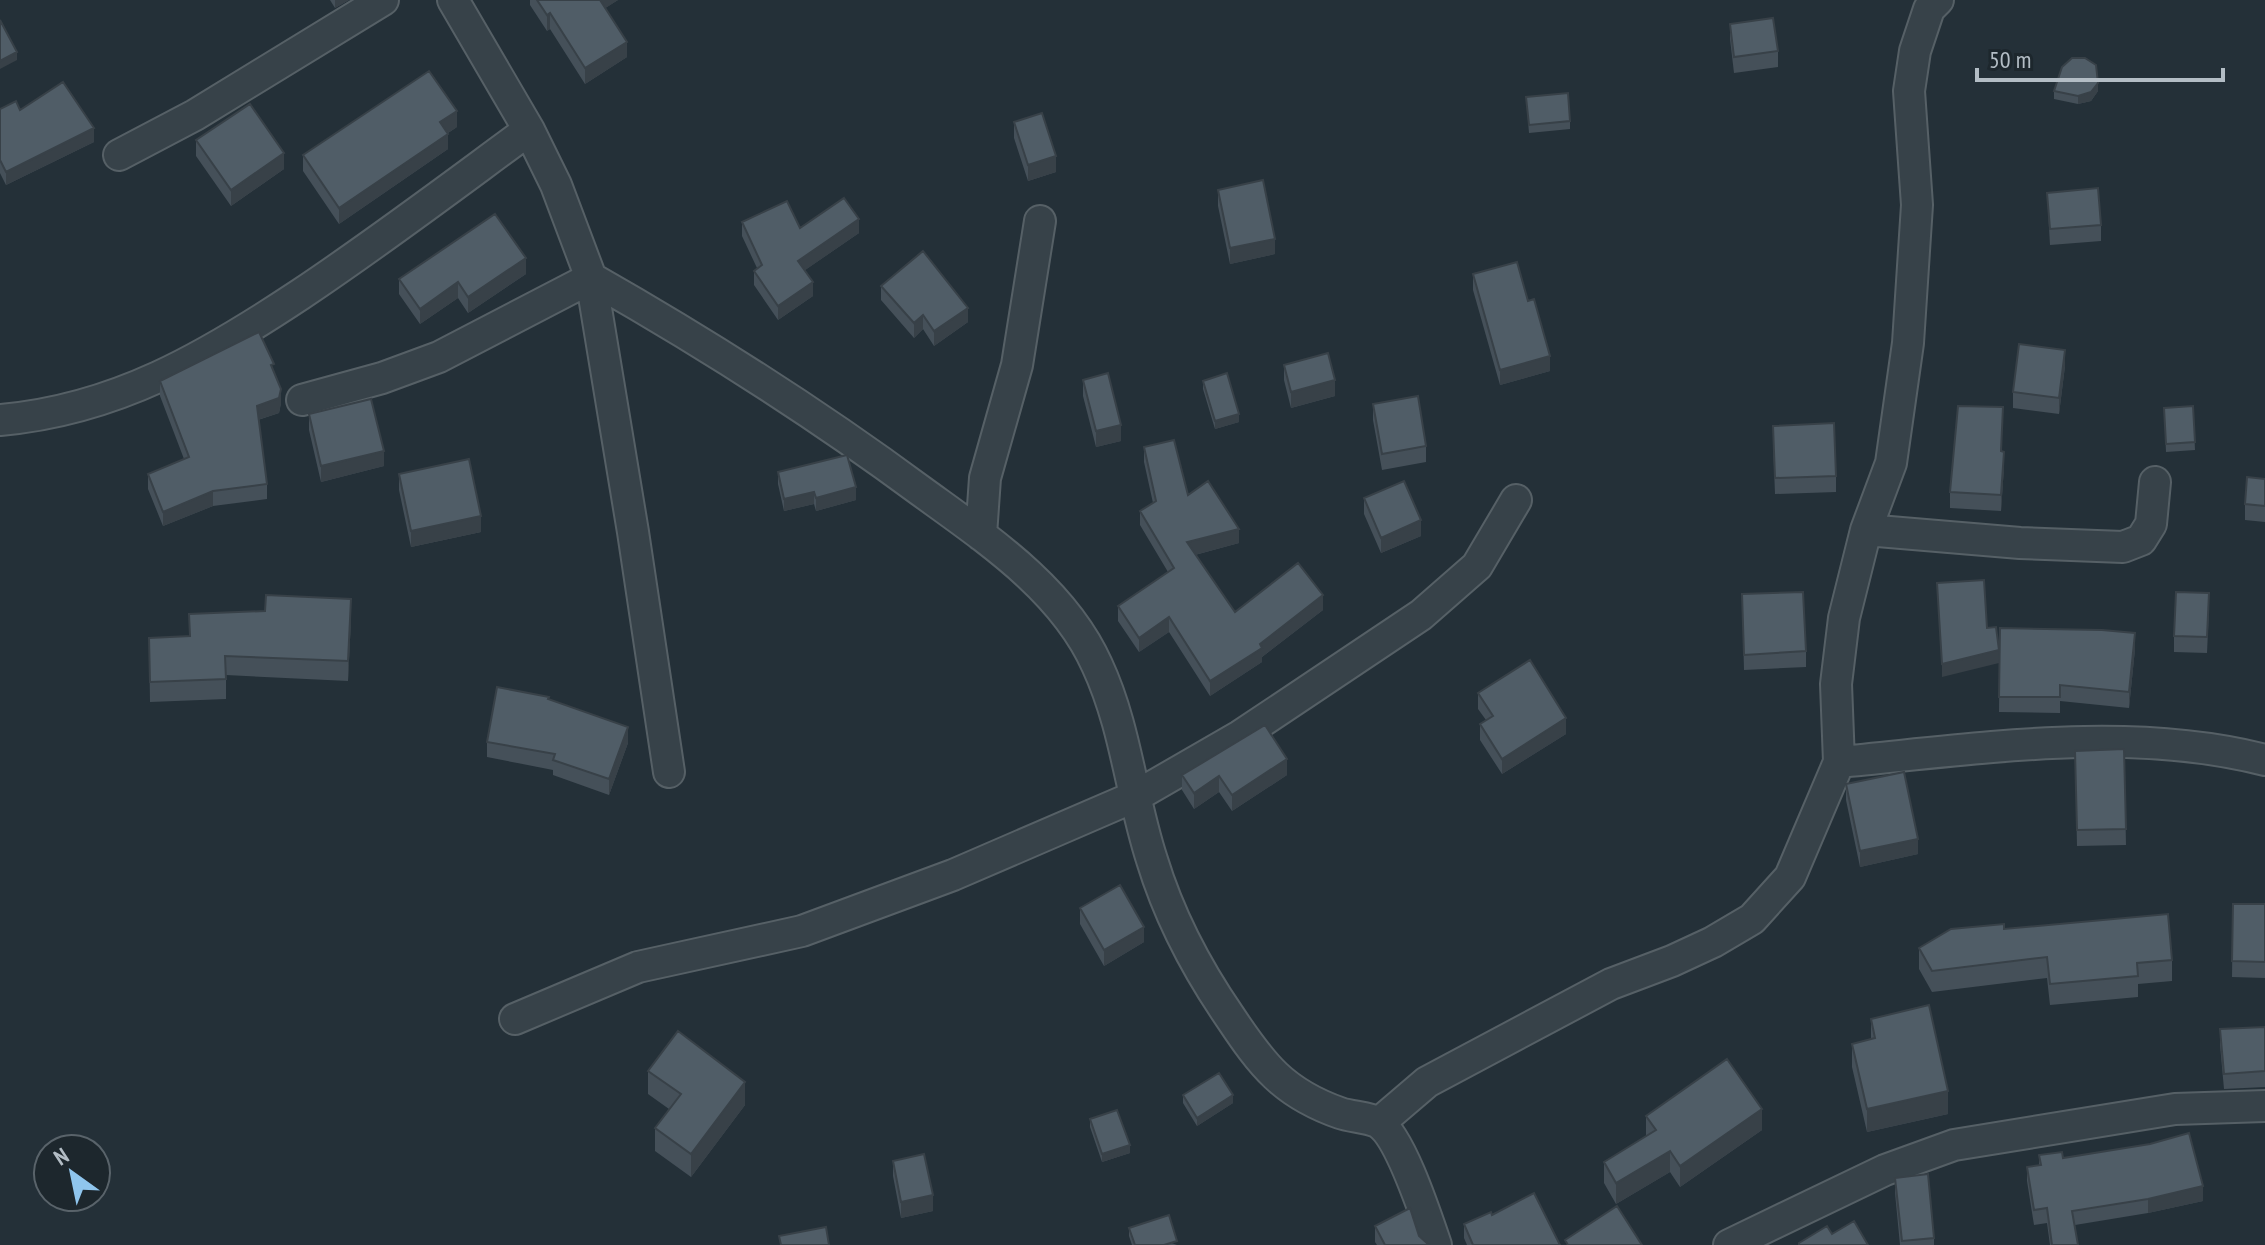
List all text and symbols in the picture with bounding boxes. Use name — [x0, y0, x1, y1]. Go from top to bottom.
scale bar — [1977, 32, 2223, 82]
text: 50 m — [1989, 44, 2031, 75]
north arrow — [32, 1133, 112, 1213]
text: N — [48, 1141, 74, 1171]

